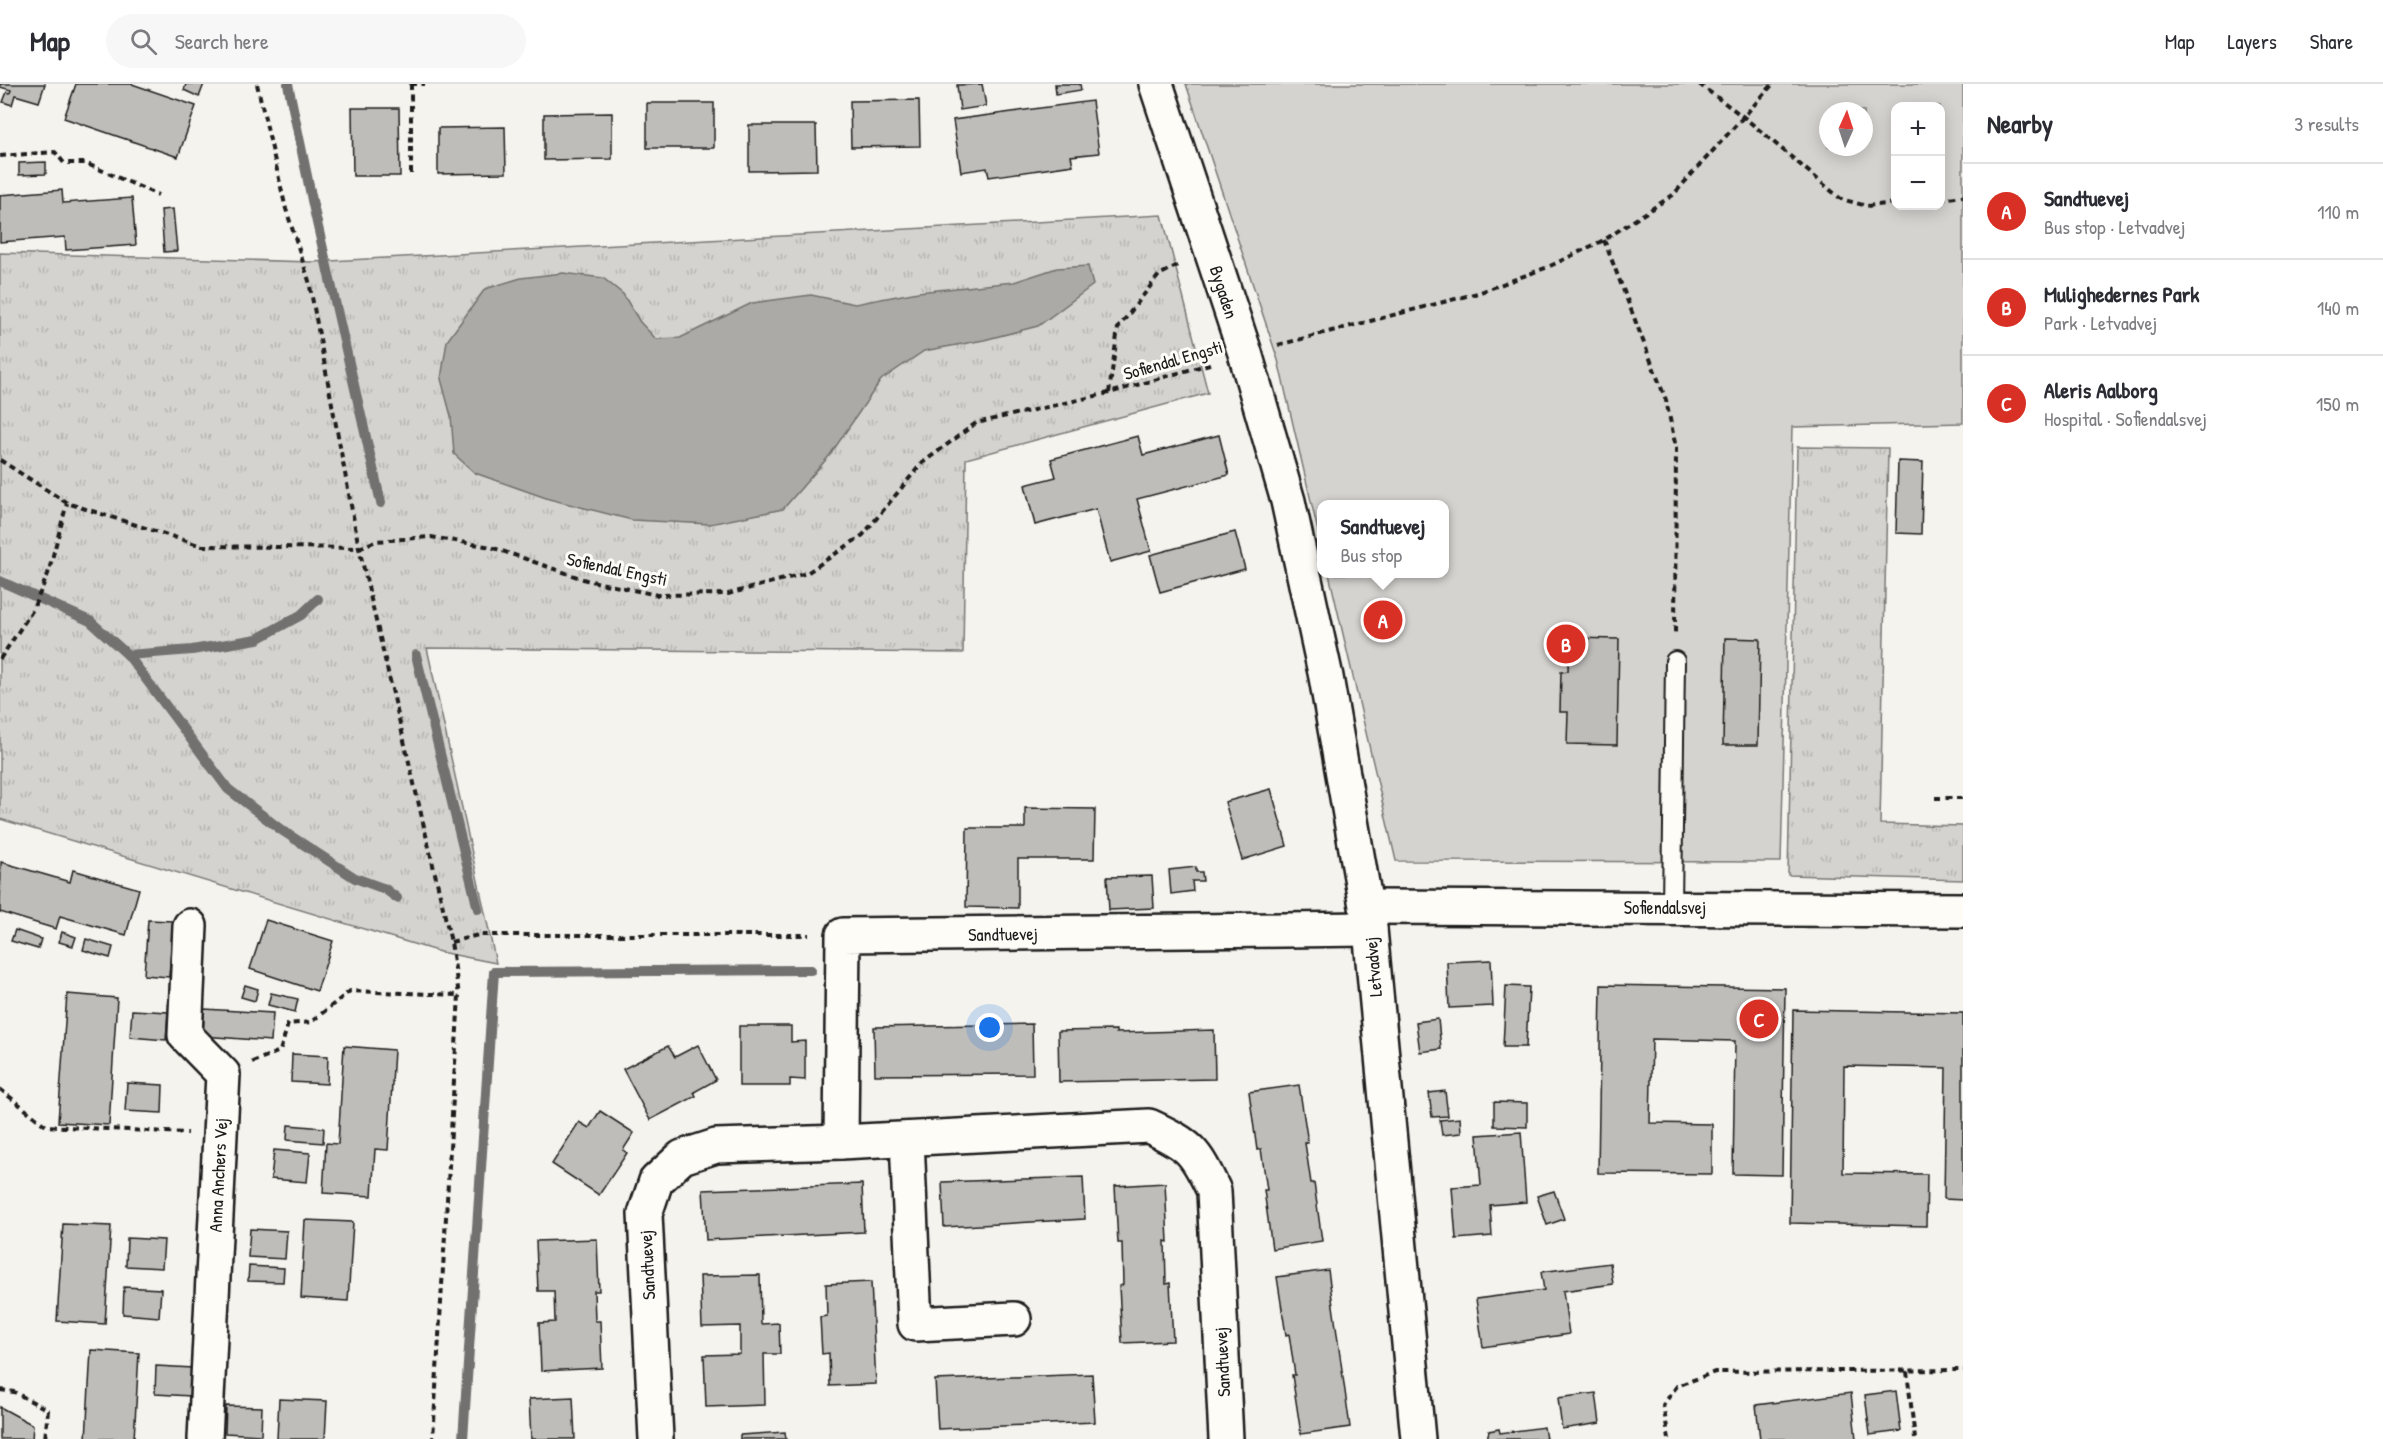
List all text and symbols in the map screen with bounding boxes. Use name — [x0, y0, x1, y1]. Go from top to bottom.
search box — [106, 14, 526, 68]
text: Map — [30, 22, 70, 60]
icon: search — [127, 25, 160, 58]
text: Search here — [175, 26, 269, 56]
text: Map — [2165, 27, 2194, 56]
text: Layers — [2227, 27, 2277, 56]
text: Share — [2310, 27, 2353, 56]
north arrow — [1819, 102, 1873, 156]
map controls — [1891, 102, 1945, 210]
button: + — [1891, 102, 1945, 156]
text: Nearby — [1987, 106, 2053, 141]
text: 3 results — [2294, 110, 2359, 137]
button: − — [1891, 156, 1945, 210]
text: Sandtuevej — [2044, 183, 2129, 213]
text: A — [2002, 198, 2011, 225]
text: 110 m — [2317, 198, 2359, 225]
text: Bus stop · Letvadvej — [2044, 213, 2185, 240]
street label: Bygaden — [1204, 262, 1244, 322]
text: Mulighedernes Park — [2044, 279, 2199, 309]
text: B — [2001, 294, 2012, 321]
text: 140 m — [2317, 294, 2359, 321]
text: Park · Letvadvej — [2044, 309, 2157, 336]
street label: Sofiendal Engsti — [1120, 334, 1226, 386]
text: Aleris Aalborg — [2044, 375, 2158, 405]
text: C — [2001, 390, 2012, 417]
text: 150 m — [2316, 390, 2359, 417]
text: Hospital · Sofiendalsvej — [2044, 405, 2207, 432]
popup — [1317, 500, 1449, 578]
text: Sandtuevej — [1340, 511, 1426, 541]
text: Bus stop — [1340, 541, 1402, 568]
street label: Sofiendal Engsti — [564, 546, 670, 592]
pin: A — [1364, 598, 1402, 642]
pin: B — [1546, 622, 1586, 666]
street label: Sofiendalsvej — [1624, 895, 1706, 920]
street label: Sandtuevej — [968, 921, 1038, 947]
street label: Letvadvej — [1358, 936, 1388, 998]
pin: C — [1740, 996, 1778, 1042]
your location — [975, 1013, 1004, 1042]
street label: Anna Anchers Vej — [203, 1117, 233, 1233]
street label: Sandtuevej — [633, 1230, 661, 1300]
street label: Sandtuevej — [1208, 1327, 1236, 1397]

